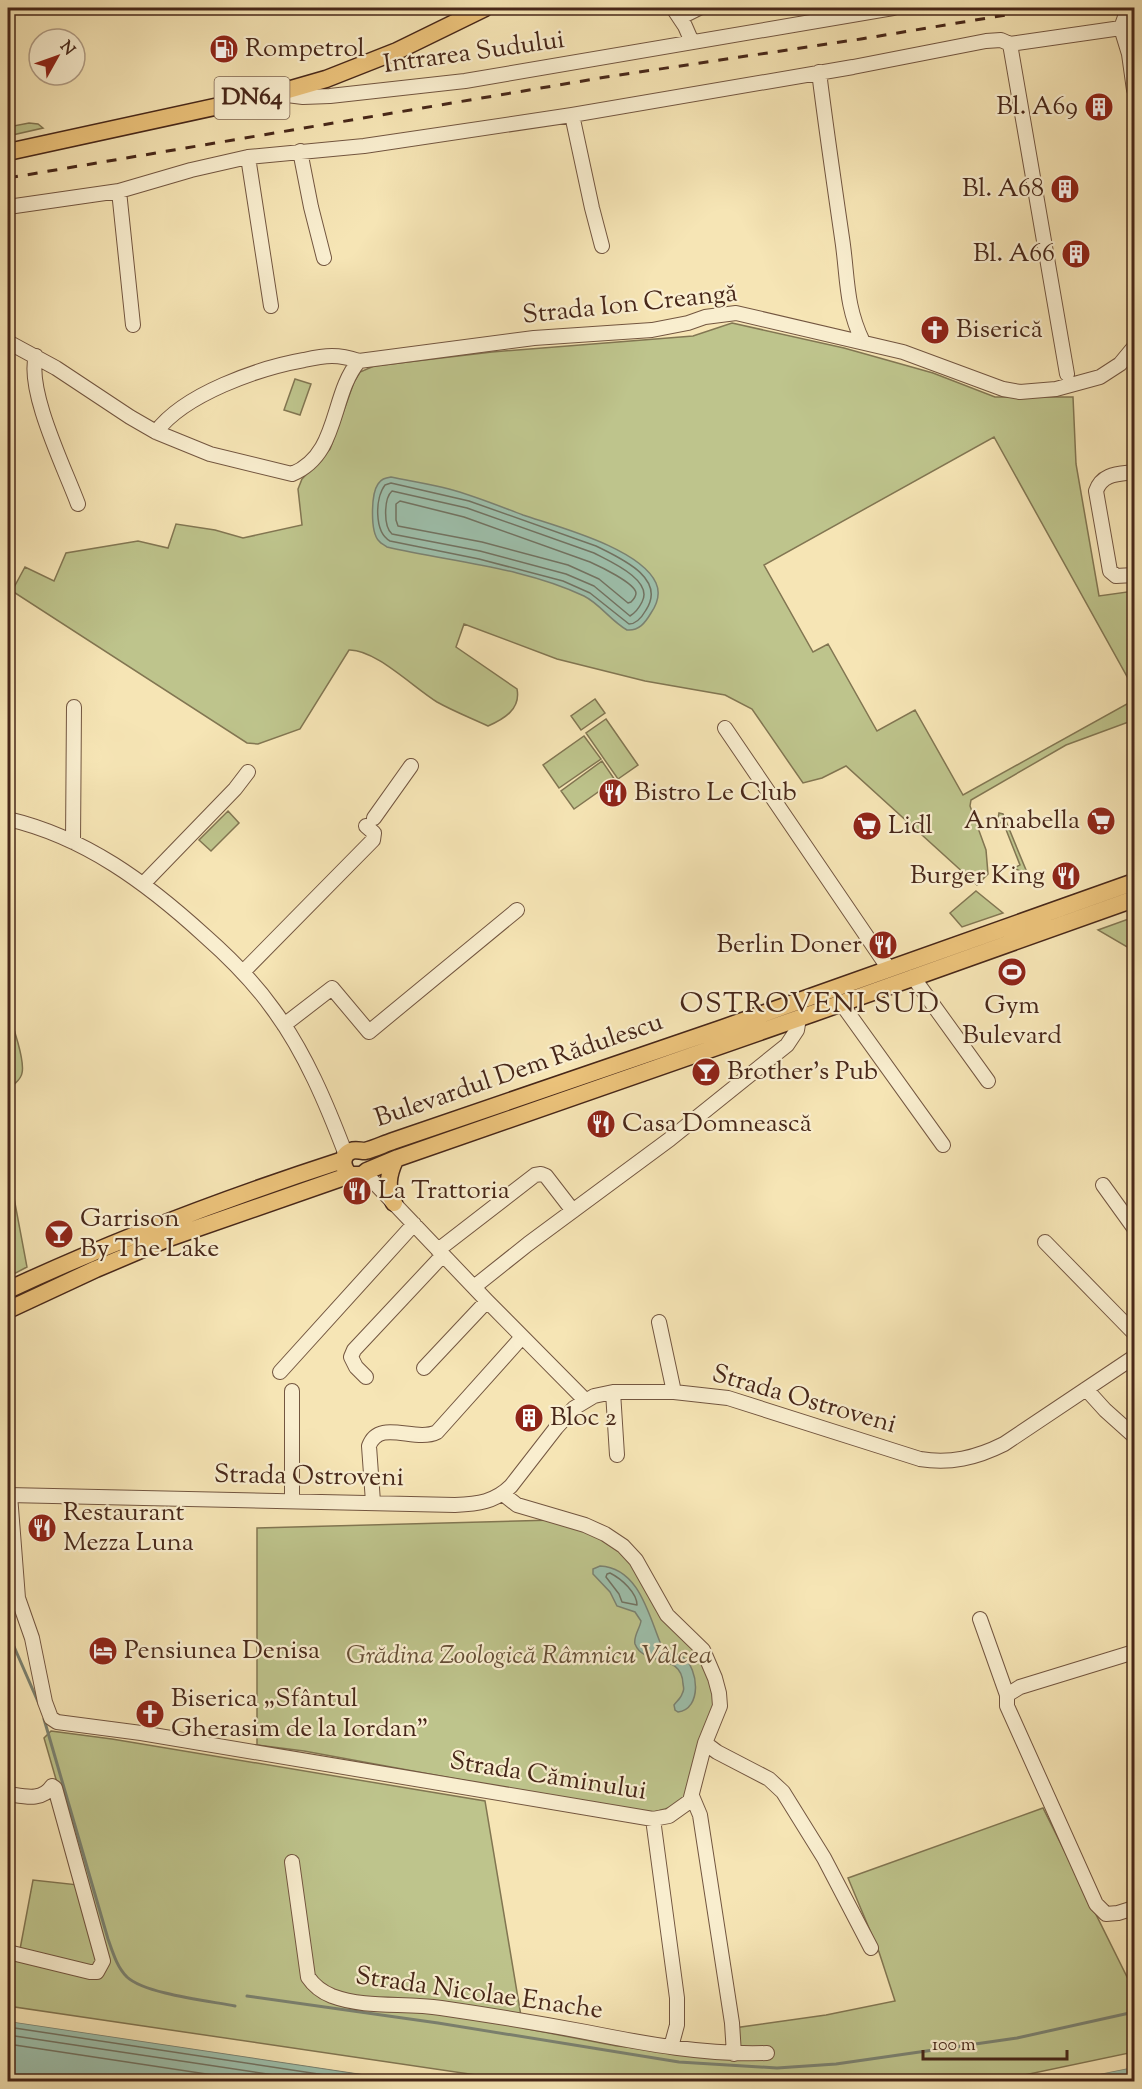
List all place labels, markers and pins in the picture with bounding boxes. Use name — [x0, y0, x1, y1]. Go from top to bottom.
place label: Rompetrol — [245, 31, 365, 68]
fuel station icon: Rompetrol — [208, 33, 240, 65]
place label: Bl. A69 — [996, 89, 1078, 126]
building icon: Bl. A69 — [1083, 91, 1115, 123]
place label: Bl. A68 — [962, 171, 1044, 208]
building icon: Bl. A68 — [1049, 173, 1081, 205]
place label: Bl. A66 — [973, 236, 1055, 273]
building icon: Bl. A66 — [1060, 238, 1092, 270]
place label: Biserică — [956, 312, 1043, 349]
church icon: Biserică — [919, 314, 951, 346]
place label: Bistro Le Club — [634, 775, 797, 812]
restaurant icon: Bistro Le Club — [597, 777, 629, 809]
place label: Annabella — [964, 803, 1080, 840]
supermarket icon: Annabella — [1085, 805, 1117, 837]
place label: Lidl — [888, 808, 933, 845]
supermarket icon: Lidl — [851, 810, 883, 842]
place label: Burger King — [910, 858, 1045, 895]
restaurant icon: Burger King — [1050, 860, 1082, 892]
place label: Berlin Doner — [717, 927, 862, 964]
restaurant icon: Berlin Doner — [867, 929, 899, 961]
sports icon: Gym Bulevard — [996, 956, 1028, 988]
place label: Gym Bulevard — [962, 988, 1062, 1055]
place label: Brother's Pub — [727, 1054, 878, 1091]
bar icon: Brother's Pub — [690, 1056, 722, 1088]
place label: Casa Domnească — [622, 1106, 812, 1143]
restaurant icon: Casa Domnească — [585, 1108, 617, 1140]
place label: La Trattoria — [378, 1173, 510, 1210]
restaurant icon: La Trattoria — [341, 1175, 373, 1207]
place label: Garrison By The Lake — [80, 1201, 219, 1268]
bar icon: Garrison By The Lake — [43, 1218, 75, 1250]
place label: Bloc 2 — [550, 1400, 617, 1437]
building icon: Bloc 2 — [513, 1402, 545, 1434]
place label: Restaurant Mezza Luna — [63, 1495, 194, 1562]
restaurant icon: Restaurant Mezza Luna — [26, 1512, 58, 1544]
place label: Pensiunea Denisa — [124, 1633, 320, 1670]
hotel icon: Pensiunea Denisa — [87, 1635, 119, 1667]
place label: Biserica „Sfântul Gherasim de la Iordan” — [171, 1681, 428, 1748]
church icon: Biserica „Sfântul Gherasim de la Iordan” — [134, 1698, 166, 1730]

